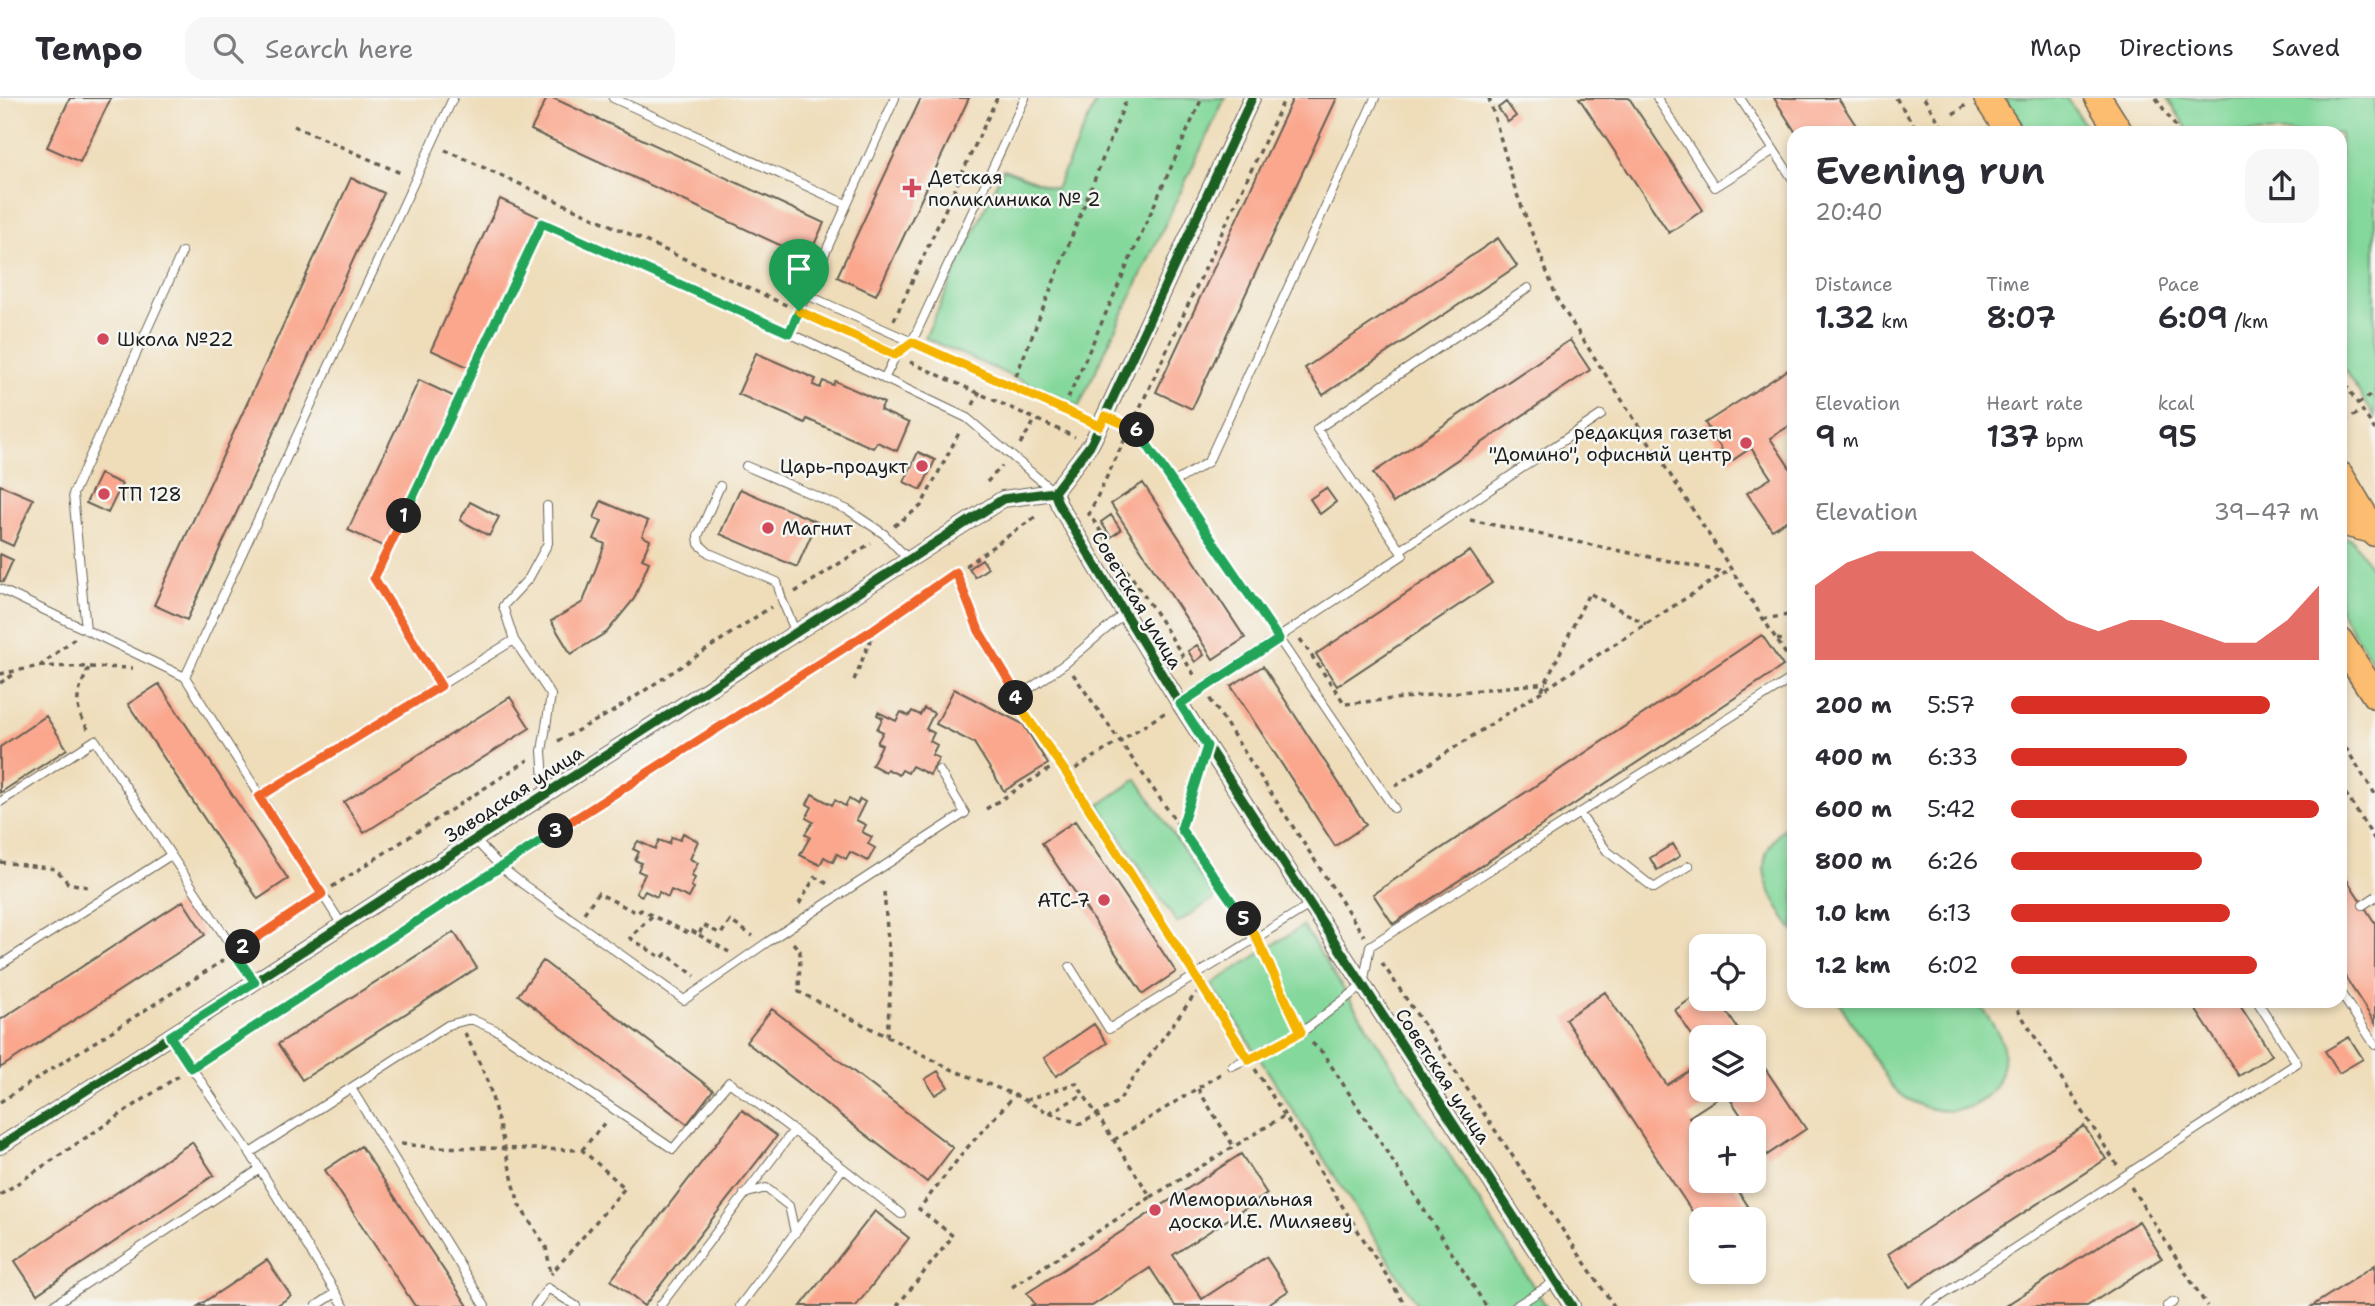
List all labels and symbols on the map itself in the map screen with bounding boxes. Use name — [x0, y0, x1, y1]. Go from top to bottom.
place label: Детская поликлиника № 2 — [928, 165, 1101, 212]
marker: Детская поликлиника № 2 — [902, 178, 922, 198]
pin — [769, 239, 829, 311]
place label: Школа №22 — [117, 327, 234, 352]
marker: Школа №22 — [95, 331, 111, 347]
pin: 6 — [1120, 412, 1154, 448]
place label: редакция газеты "Домино", офисный центр — [1489, 420, 1732, 467]
marker: редакция газеты "Домино", офисный центр — [1738, 435, 1754, 451]
place label: Царь-продукт — [780, 454, 908, 479]
marker: Царь-продукт — [914, 458, 930, 474]
place label: ТП 128 — [118, 482, 182, 507]
marker: ТП 128 — [96, 486, 112, 502]
pin: 1 — [386, 498, 422, 534]
place label: Магнит — [782, 516, 853, 541]
marker: Магнит — [760, 520, 776, 536]
street label: Советская улица — [1086, 526, 1188, 674]
pin: 4 — [998, 680, 1034, 716]
street label: Заводская улица — [440, 740, 588, 848]
pin: 3 — [538, 814, 574, 848]
place label: АТС-7 — [1037, 888, 1090, 913]
marker: АТС-7 — [1096, 892, 1112, 908]
pin: 5 — [1226, 902, 1262, 936]
pin: 2 — [226, 930, 260, 964]
street label: Советская улица — [1390, 1003, 1496, 1149]
place label: Мемориальная доска И.Е. Миляеву — [1169, 1187, 1353, 1234]
marker: Мемориальная доска И.Е. Миляеву — [1147, 1202, 1163, 1218]

